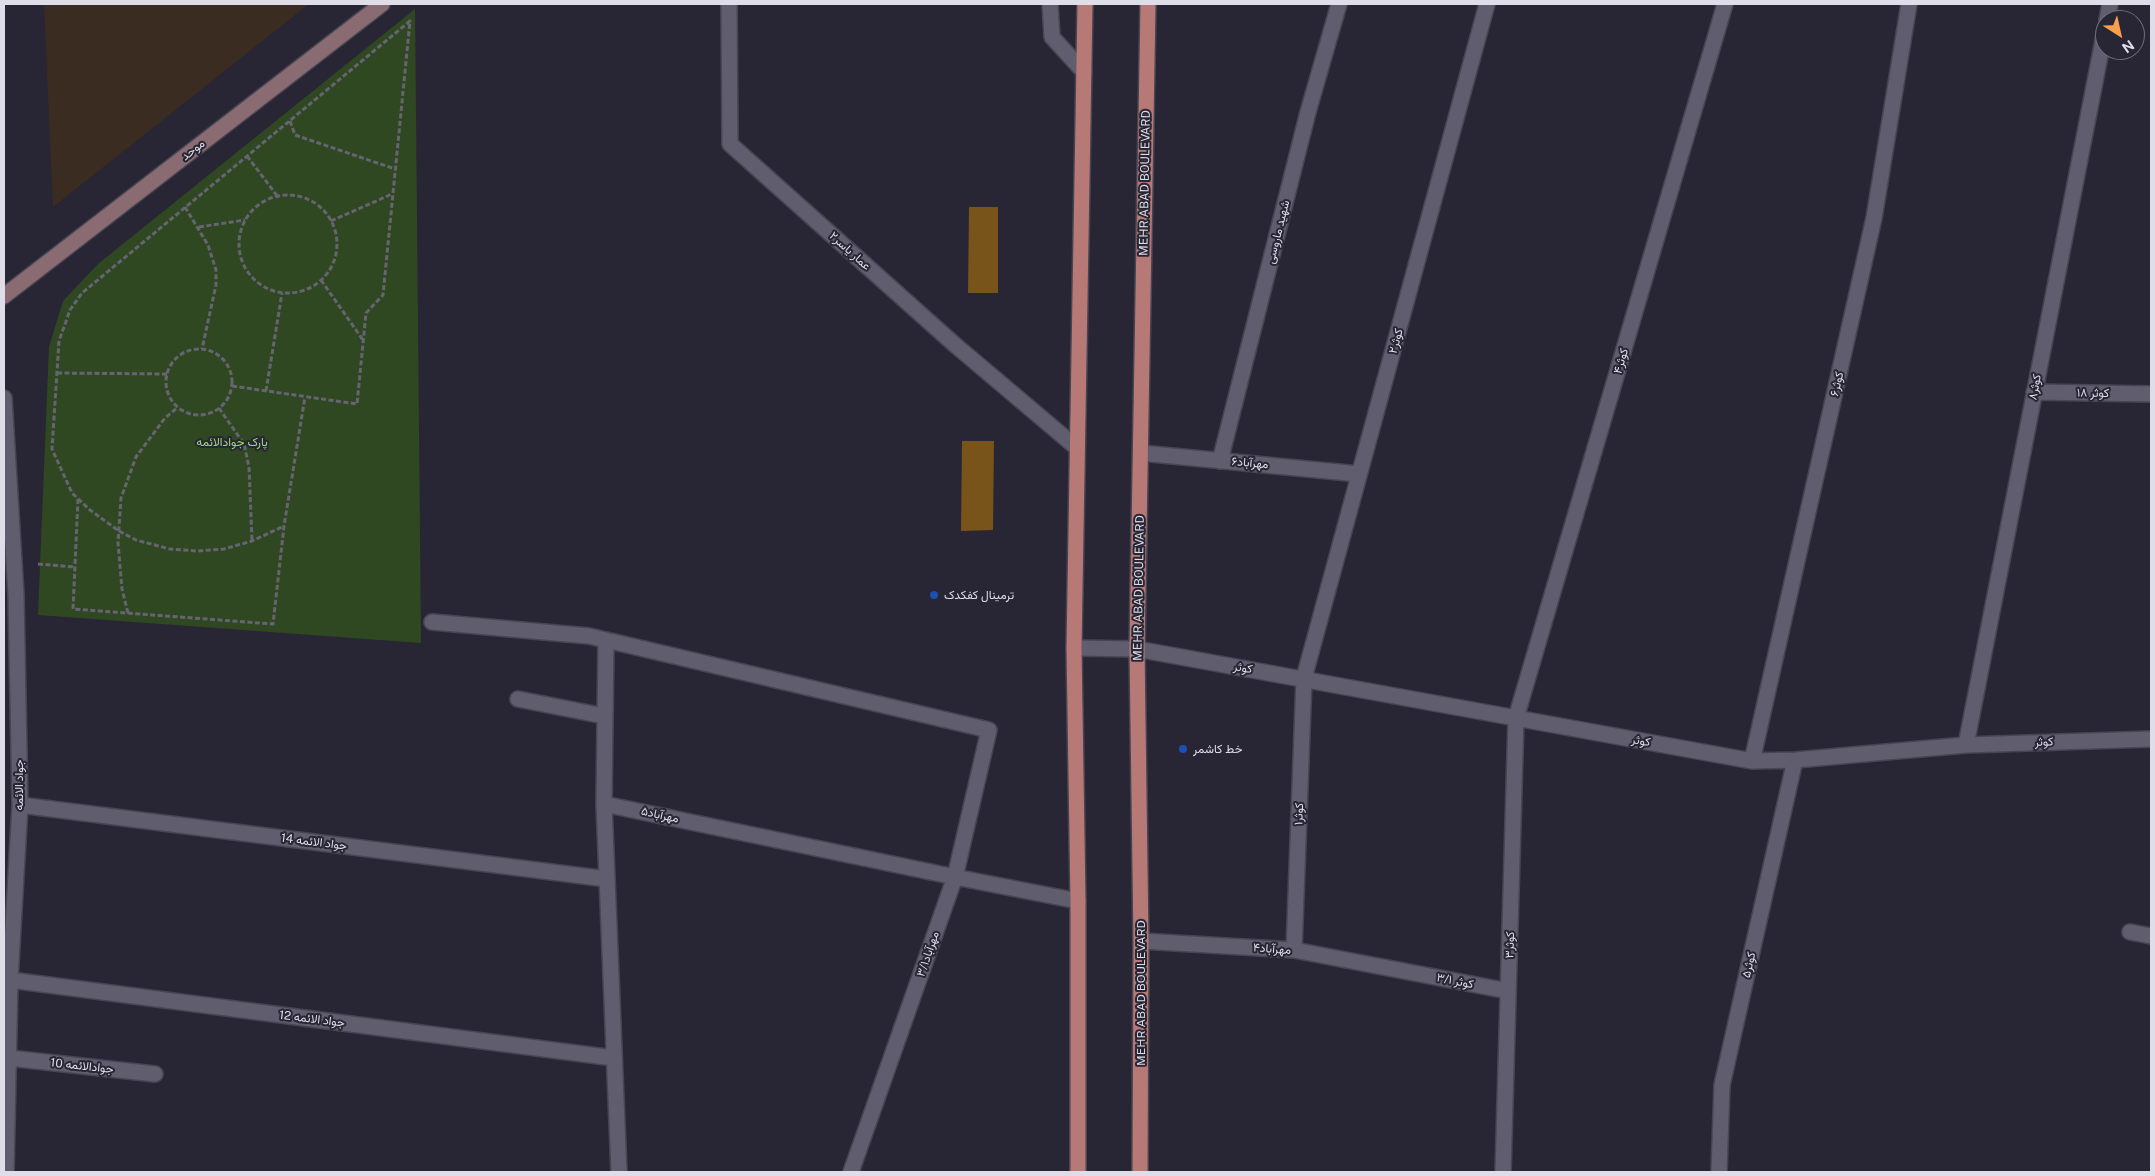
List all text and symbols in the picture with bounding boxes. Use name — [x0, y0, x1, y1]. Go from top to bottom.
north arrow — [2095, 10, 2145, 60]
text: N — [2119, 37, 2137, 56]
street label: MEHR ABAD BOULEVARD — [1137, 110, 1153, 256]
street label: موحد — [178, 136, 208, 164]
street label: شهید ماروسی — [1263, 199, 1293, 265]
street label: عمار یاسر۲ — [826, 229, 874, 273]
street label: کوثر۲ — [1386, 327, 1406, 355]
street label: کوثر۴ — [1611, 347, 1631, 375]
street label: کوثر۶ — [1827, 370, 1847, 398]
street label: کوثر۸ — [2025, 373, 2045, 401]
street label: کوثر ۱۸ — [2077, 386, 2109, 400]
park label: پارک جوادالائمه — [196, 435, 268, 449]
street label: مهرآباد۶ — [1231, 454, 1269, 472]
street label: MEHR ABAD BOULEVARD — [1131, 515, 1147, 661]
place label: ترمینال کفکدک — [944, 588, 1014, 602]
marker: ترمینال کفکدک — [928, 589, 940, 601]
street label: کوثر — [1232, 659, 1254, 677]
street label: کوثر — [1630, 732, 1652, 750]
street label: کوثر — [2034, 734, 2054, 750]
place label: خط کاشمر — [1193, 742, 1243, 756]
marker: خط کاشمر — [1177, 743, 1189, 755]
street label: جواد الائمه — [12, 759, 26, 811]
street label: کوثر۱ — [1291, 803, 1307, 825]
street label: مهرآباد۵ — [640, 804, 680, 826]
street label: جواد الائمه 14 — [280, 831, 348, 853]
street label: MEHR ABAD BOULEVARD — [1134, 920, 1148, 1066]
street label: مهرآباد۳/۱ — [914, 929, 942, 979]
street label: کوثر۳ — [1502, 931, 1518, 959]
street label: مهرآباد۴ — [1252, 940, 1292, 958]
street label: کوثر۵ — [1739, 951, 1759, 979]
street label: کوثر ۳/۱ — [1435, 970, 1475, 992]
street label: جواد الائمه 12 — [278, 1008, 346, 1030]
street label: جوادالائمه 10 — [50, 1056, 114, 1076]

